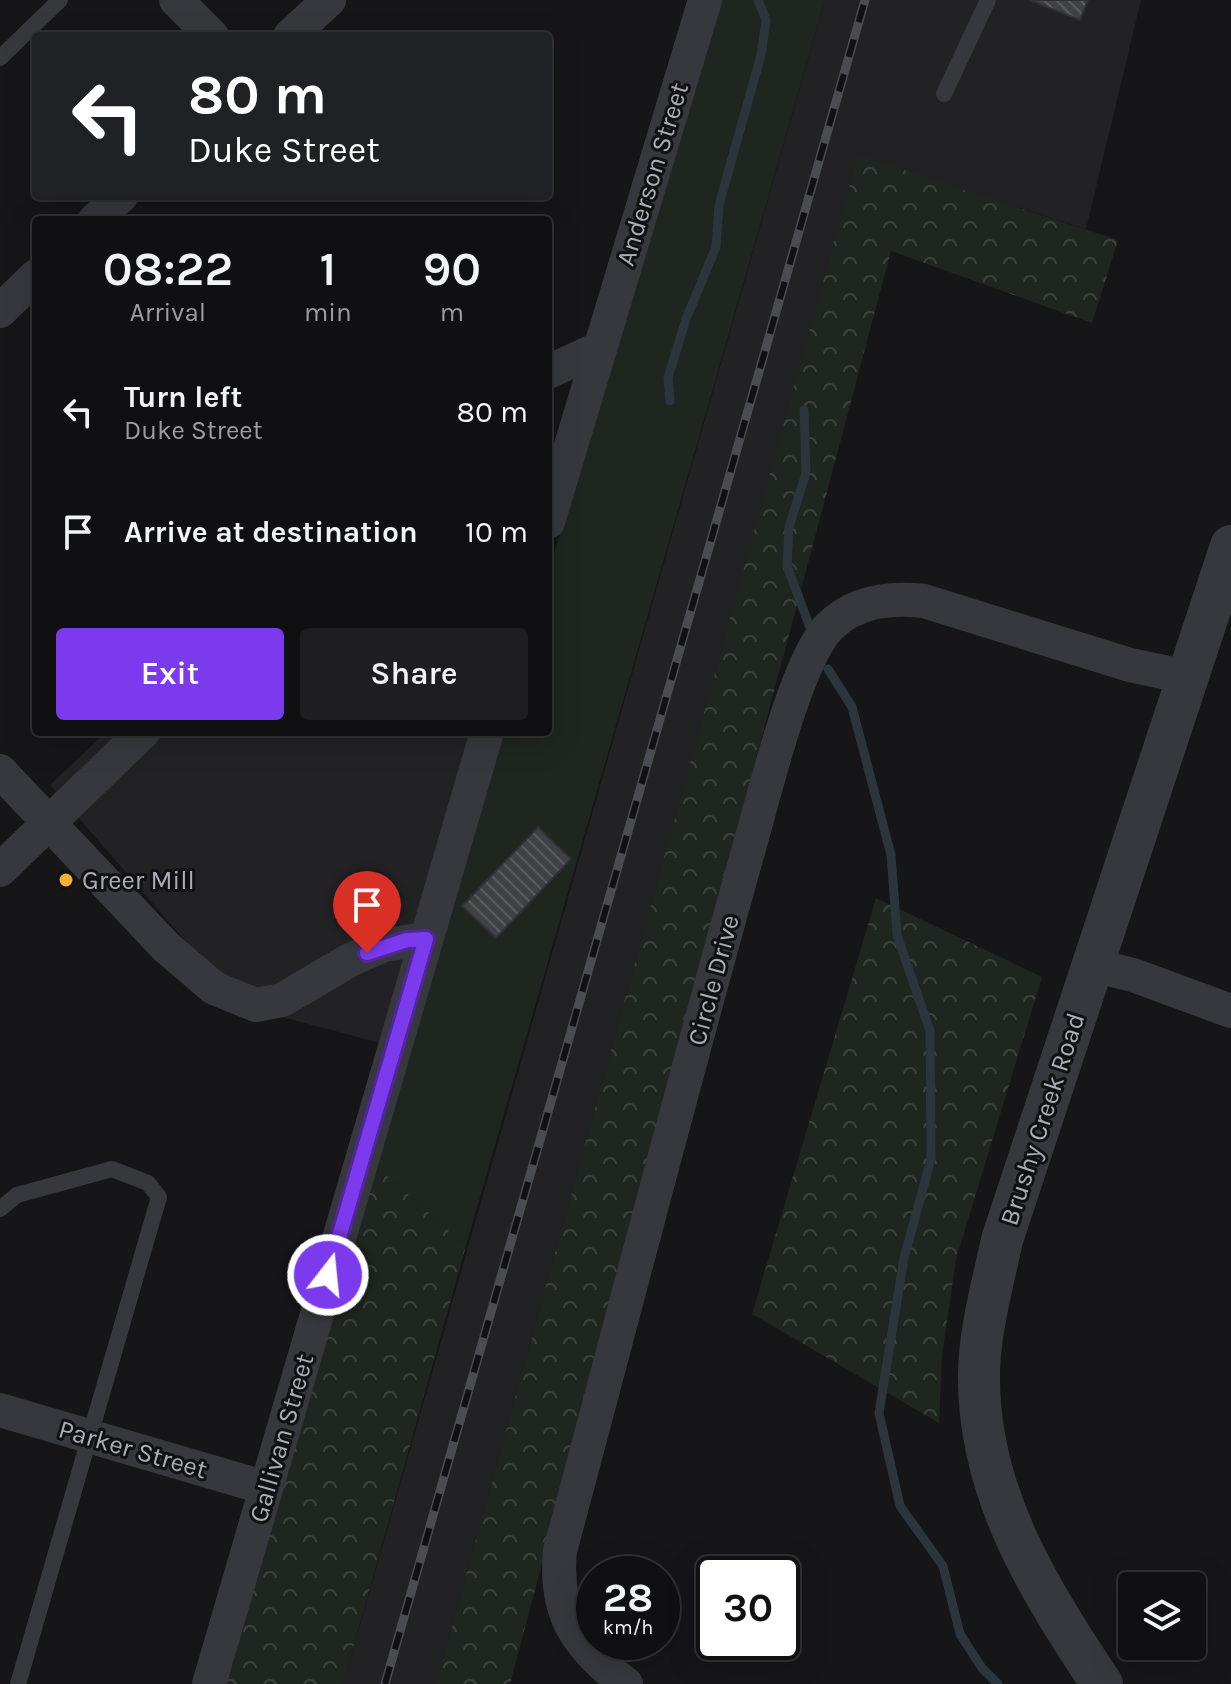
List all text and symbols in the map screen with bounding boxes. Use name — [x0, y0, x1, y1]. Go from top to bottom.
text: 80 m — [188, 62, 327, 127]
icon: left — [56, 64, 160, 168]
street label: Anderson Street — [610, 79, 695, 269]
text: Duke Street — [188, 129, 380, 171]
text: 08:22 — [103, 241, 233, 297]
text: 1 — [319, 241, 336, 297]
text: 90 — [422, 241, 481, 297]
text: Arrival — [130, 297, 206, 328]
text: min — [304, 297, 352, 328]
text: m — [440, 297, 464, 328]
text: Turn left — [124, 379, 242, 415]
icon: left — [56, 390, 100, 434]
text: 80 m — [457, 394, 528, 430]
text: Duke Street — [124, 415, 262, 446]
icon: arrive — [56, 510, 100, 554]
text: Arrive at destination — [124, 514, 418, 550]
text: 10 m — [465, 514, 528, 550]
button: Exit — [56, 628, 284, 720]
button: Share — [300, 628, 528, 720]
place label: Greer Mill — [82, 865, 195, 896]
marker: Greer Mill — [57, 871, 75, 889]
pin — [333, 871, 401, 953]
icon: arrive — [345, 883, 389, 927]
street label: Circle Drive — [681, 911, 746, 1049]
street label: Brushy Creek Road — [993, 1009, 1091, 1229]
position arrow — [286, 1233, 370, 1317]
street label: Gallivan Street — [243, 1350, 320, 1526]
street label: Parker Street — [55, 1413, 211, 1486]
speed limit sign: 30 — [696, 1556, 800, 1660]
map controls — [1118, 1572, 1206, 1660]
button: layers — [1118, 1572, 1206, 1660]
text: 28 — [603, 1574, 653, 1621]
text: km/h — [603, 1616, 653, 1639]

